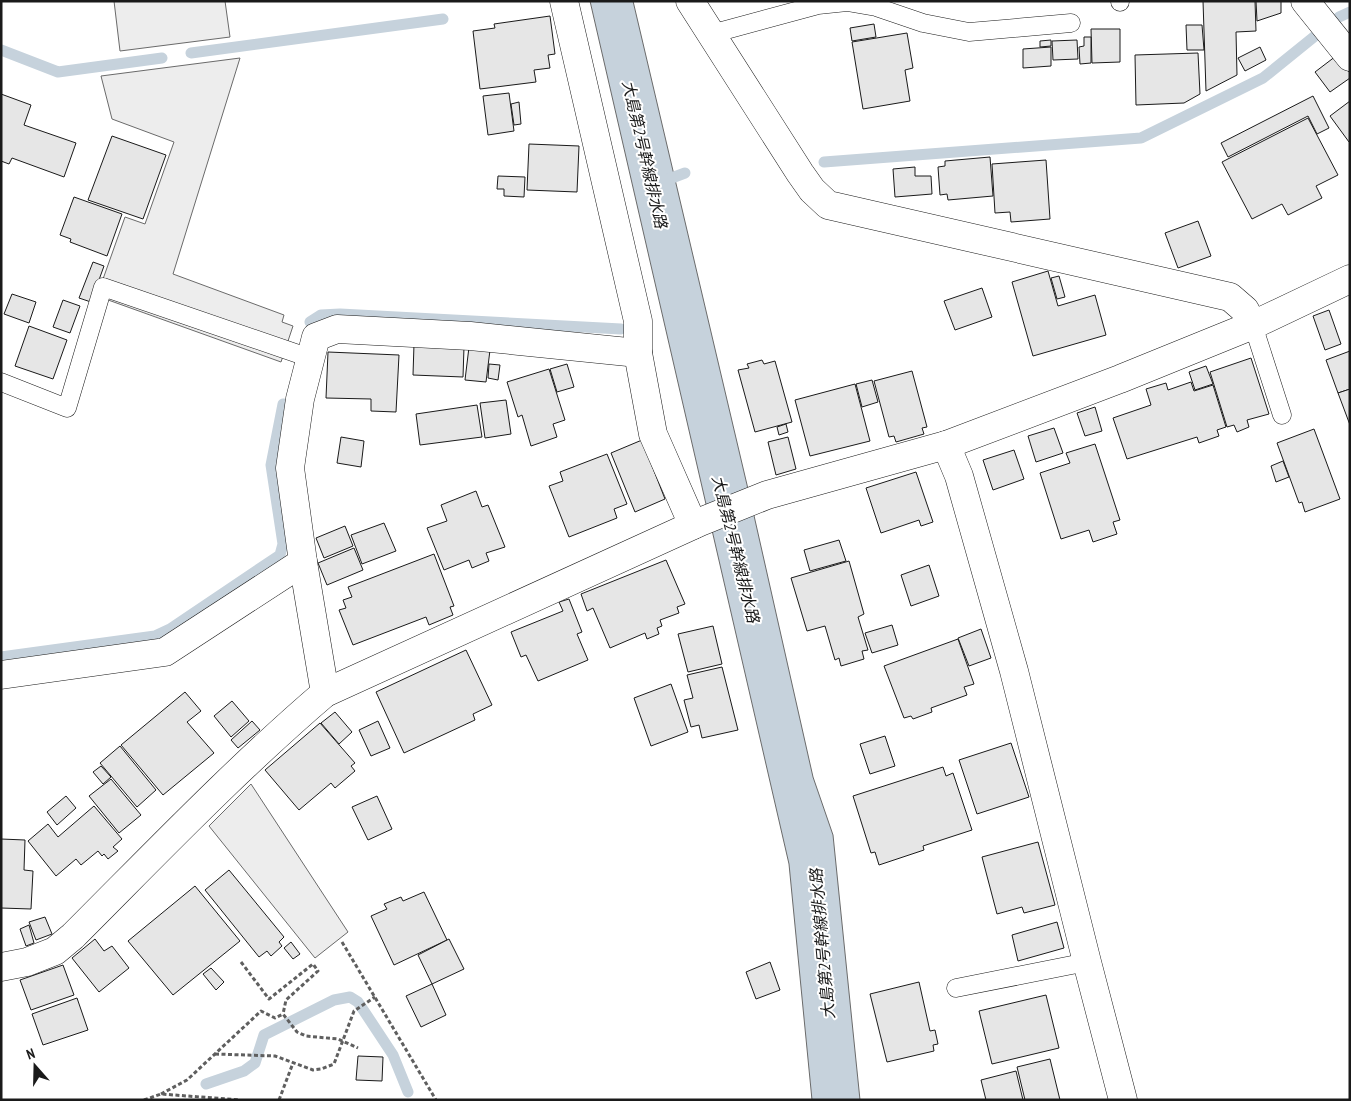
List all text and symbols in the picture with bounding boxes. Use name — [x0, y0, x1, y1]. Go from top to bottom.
water label: 大島第2号幹線排水路 — [618, 78, 672, 232]
water label: 大島第2号幹線排水路 — [708, 473, 764, 627]
water label: 大島第2号幹線排水路 — [805, 866, 839, 1020]
north arrow — [10, 1041, 60, 1091]
text: N — [24, 1044, 37, 1064]

